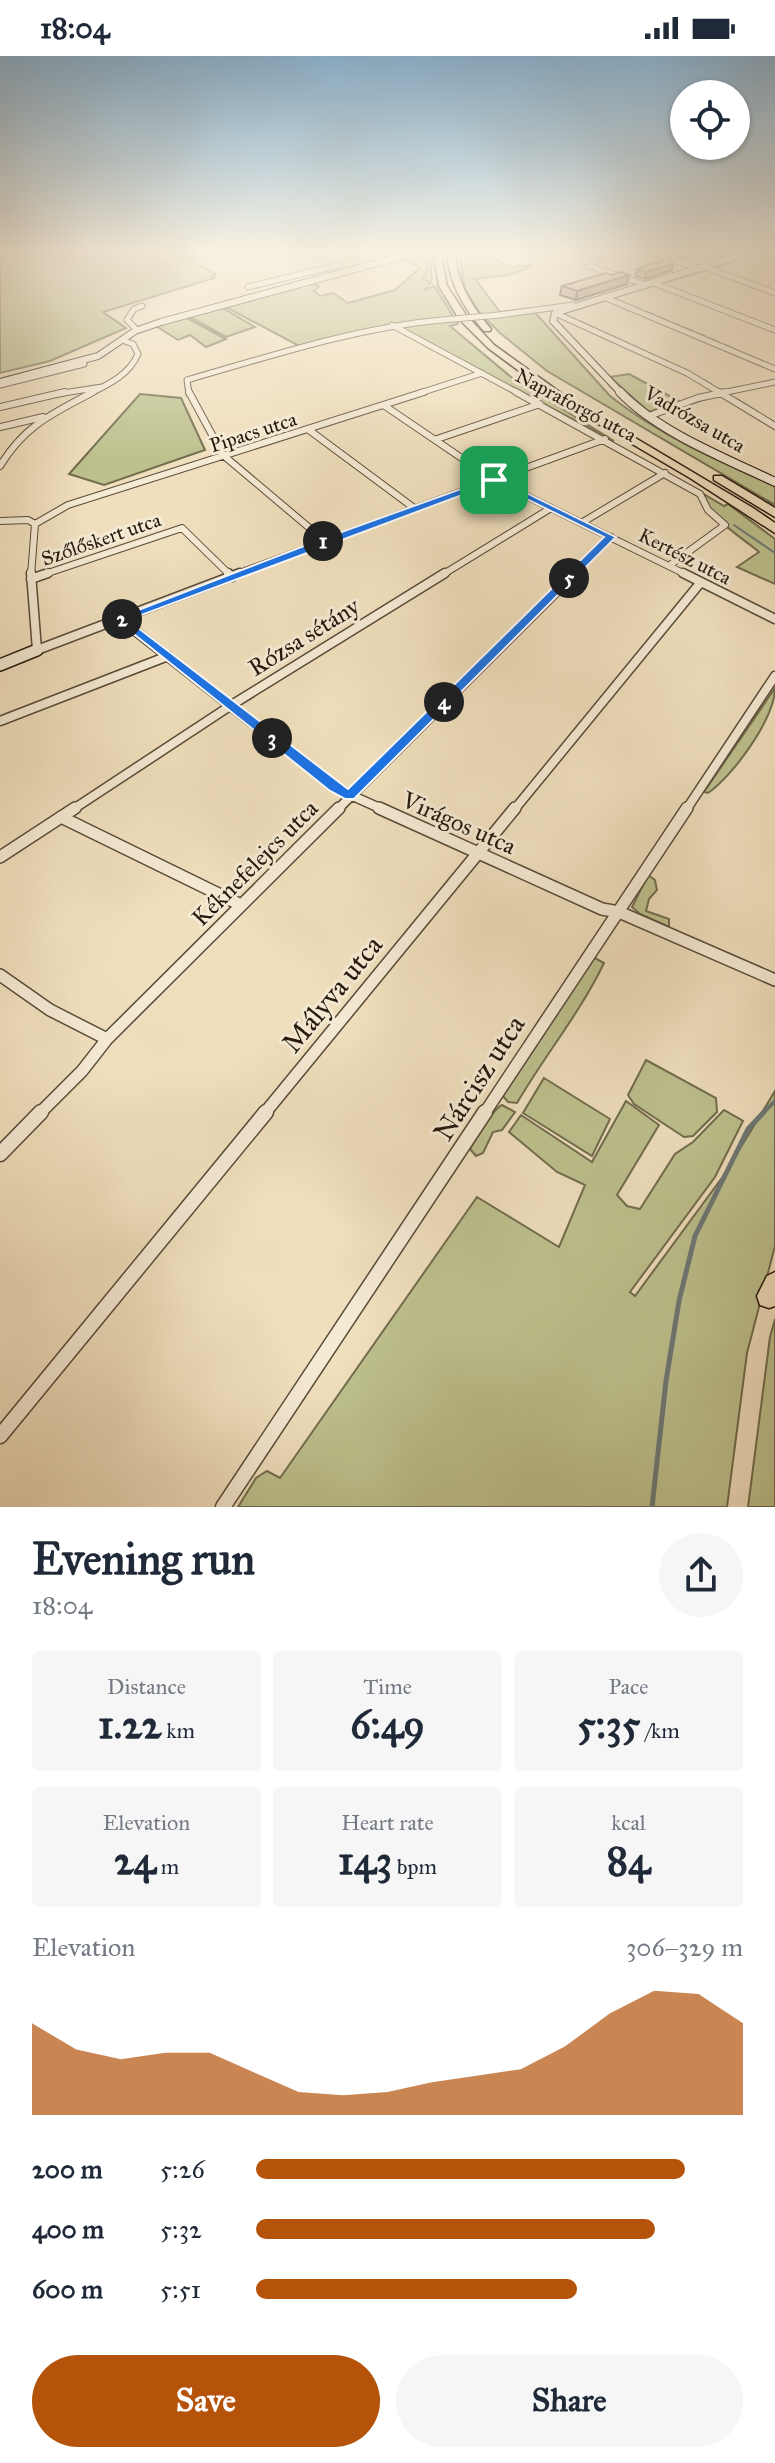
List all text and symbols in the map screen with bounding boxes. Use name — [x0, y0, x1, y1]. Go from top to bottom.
text: 18:04 — [40, 10, 110, 46]
map controls — [670, 80, 750, 160]
button: locate — [670, 80, 750, 160]
street label: Napraforgó utca — [511, 363, 641, 448]
street label: Vadrózsa utca — [639, 380, 750, 458]
street label: Pipacs utca — [206, 407, 300, 457]
pin — [460, 446, 528, 514]
icon: arrive — [472, 458, 516, 502]
street label: Szőlőskert utca — [38, 507, 164, 571]
pin: 1 — [303, 521, 343, 561]
street label: Kertész utca — [635, 522, 736, 590]
text: 1 — [319, 527, 327, 554]
pin: 5 — [549, 558, 589, 598]
text: 5 — [564, 564, 574, 591]
street label: Rózsa sétány — [243, 591, 366, 683]
pin: 2 — [102, 599, 142, 639]
text: 2 — [117, 605, 127, 632]
pin: 4 — [424, 682, 464, 722]
text: 4 — [438, 688, 450, 715]
pin: 3 — [252, 718, 292, 758]
text: 3 — [268, 724, 276, 751]
street label: Virágos utca — [397, 784, 521, 862]
street label: Kéknefelejcs utca — [186, 793, 325, 932]
street label: Mályva utca — [274, 928, 390, 1060]
street label: Nárcisz utca — [426, 1009, 533, 1147]
text: Evening run — [32, 1532, 255, 1586]
button: share — [659, 1533, 743, 1617]
text: 18:04 — [32, 1589, 92, 1621]
text: Distance — [107, 1673, 186, 1700]
text: Time — [363, 1673, 412, 1700]
text: Pace — [609, 1673, 648, 1700]
text: 1.22 — [98, 1700, 161, 1749]
text: 6:49 — [350, 1700, 425, 1749]
text: 5:35 — [577, 1700, 640, 1749]
text: km — [161, 1717, 195, 1744]
text: /km — [640, 1717, 680, 1744]
text: Elevation — [103, 1809, 190, 1836]
text: Heart rate — [341, 1809, 434, 1836]
text: kcal — [611, 1809, 646, 1836]
text: 24 — [114, 1836, 156, 1885]
text: 143 — [338, 1836, 392, 1885]
text: 84 — [607, 1836, 650, 1885]
text: m — [156, 1853, 179, 1880]
text: bpm — [392, 1853, 437, 1880]
text: Elevation — [32, 1931, 135, 1963]
text: 306–329 m — [626, 1931, 743, 1963]
text: 200 m — [32, 2153, 103, 2185]
text: 5:26 — [160, 2153, 205, 2185]
text: 400 m — [32, 2213, 104, 2245]
text: 5:32 — [160, 2213, 202, 2245]
text: 600 m — [32, 2273, 103, 2305]
text: 5:51 — [160, 2273, 201, 2305]
button: Save — [32, 2355, 380, 2447]
button: Share — [396, 2355, 743, 2447]

